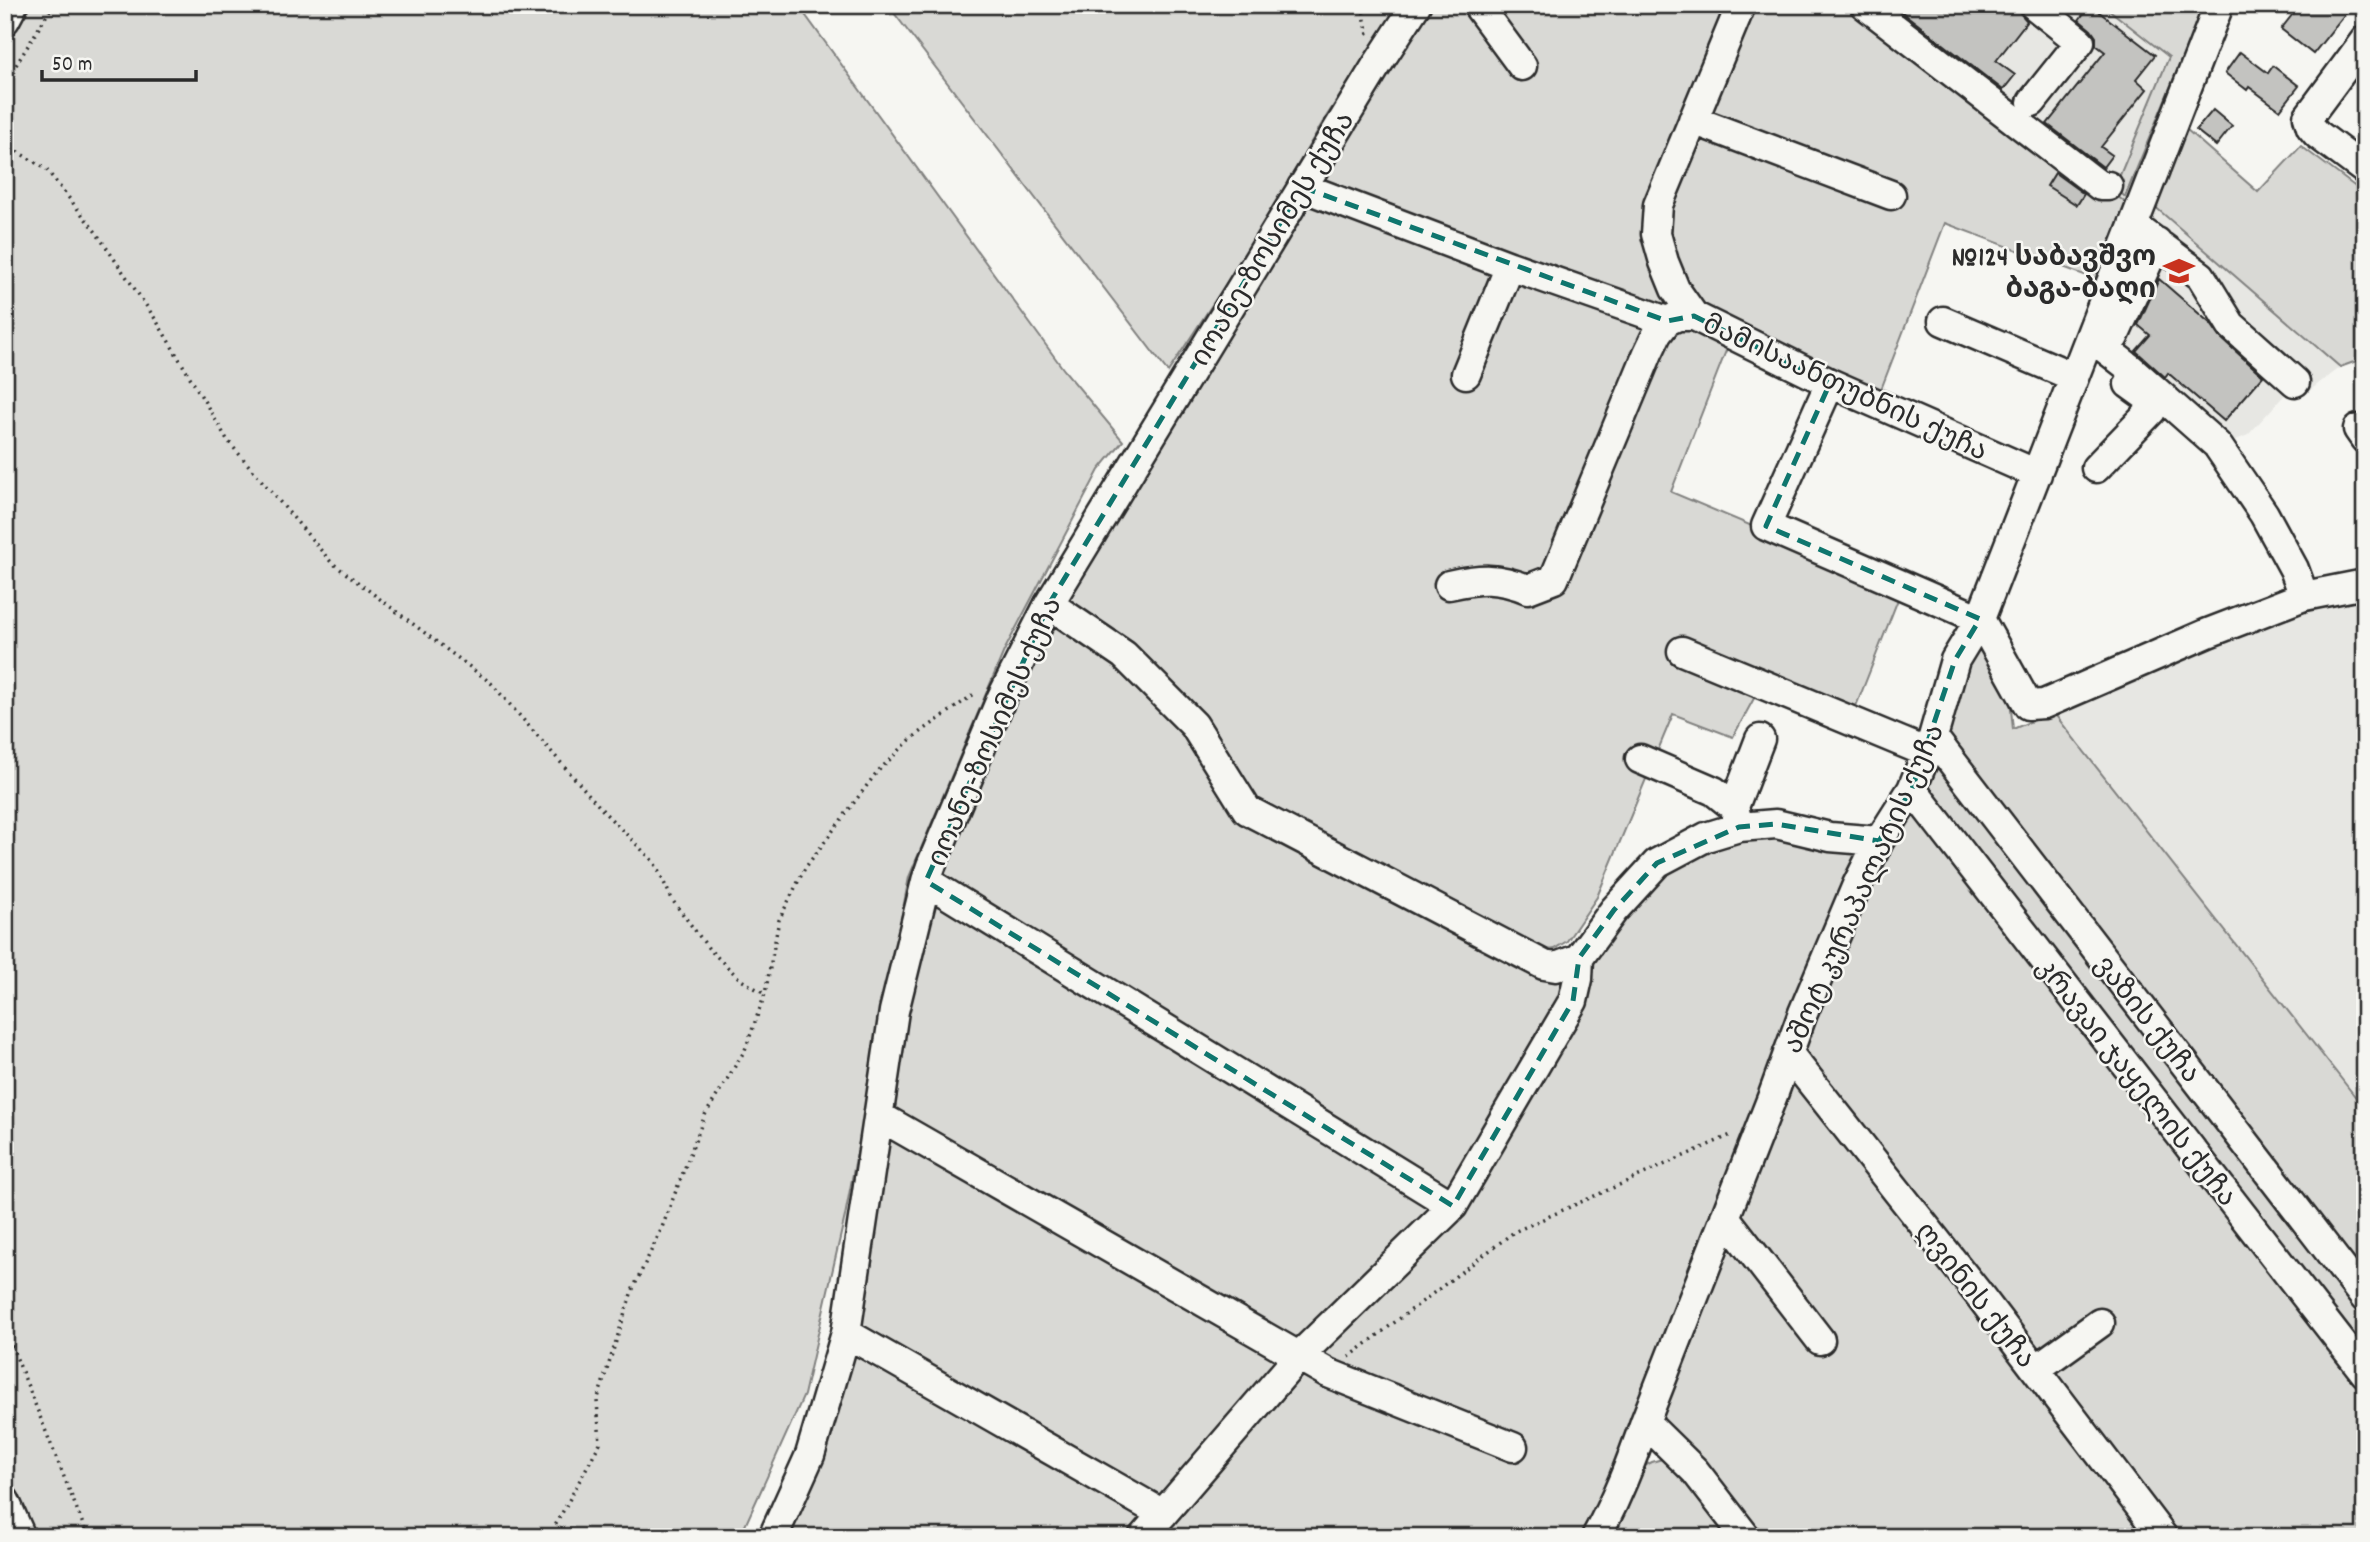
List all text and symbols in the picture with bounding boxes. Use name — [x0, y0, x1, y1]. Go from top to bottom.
scale bar — [42, 38, 196, 82]
text: 50 m — [52, 51, 92, 81]
street label: იოანე-ზოსიმეს ქუჩა — [1183, 106, 1367, 376]
place label: №124 საბავშვო ბაგა-ბაღი — [1950, 240, 2156, 312]
school or university icon: №124 საბავშვო ბაგა-ბაღი — [2162, 254, 2196, 288]
street label: მამისაანთუბნის ქუჩა — [1695, 307, 1993, 474]
street label: იოანე-ზოსიმეს ქუჩა — [920, 592, 1075, 874]
street label: აშოტ კურაპალატის ქუჩა — [1776, 719, 1957, 1061]
street label: ვაზის ქუჩა — [2082, 949, 2208, 1094]
street label: კრავაი ჯაყელის ქუჩა — [2024, 951, 2244, 1217]
street label: ღვინის ქუჩა — [1903, 1215, 2043, 1379]

